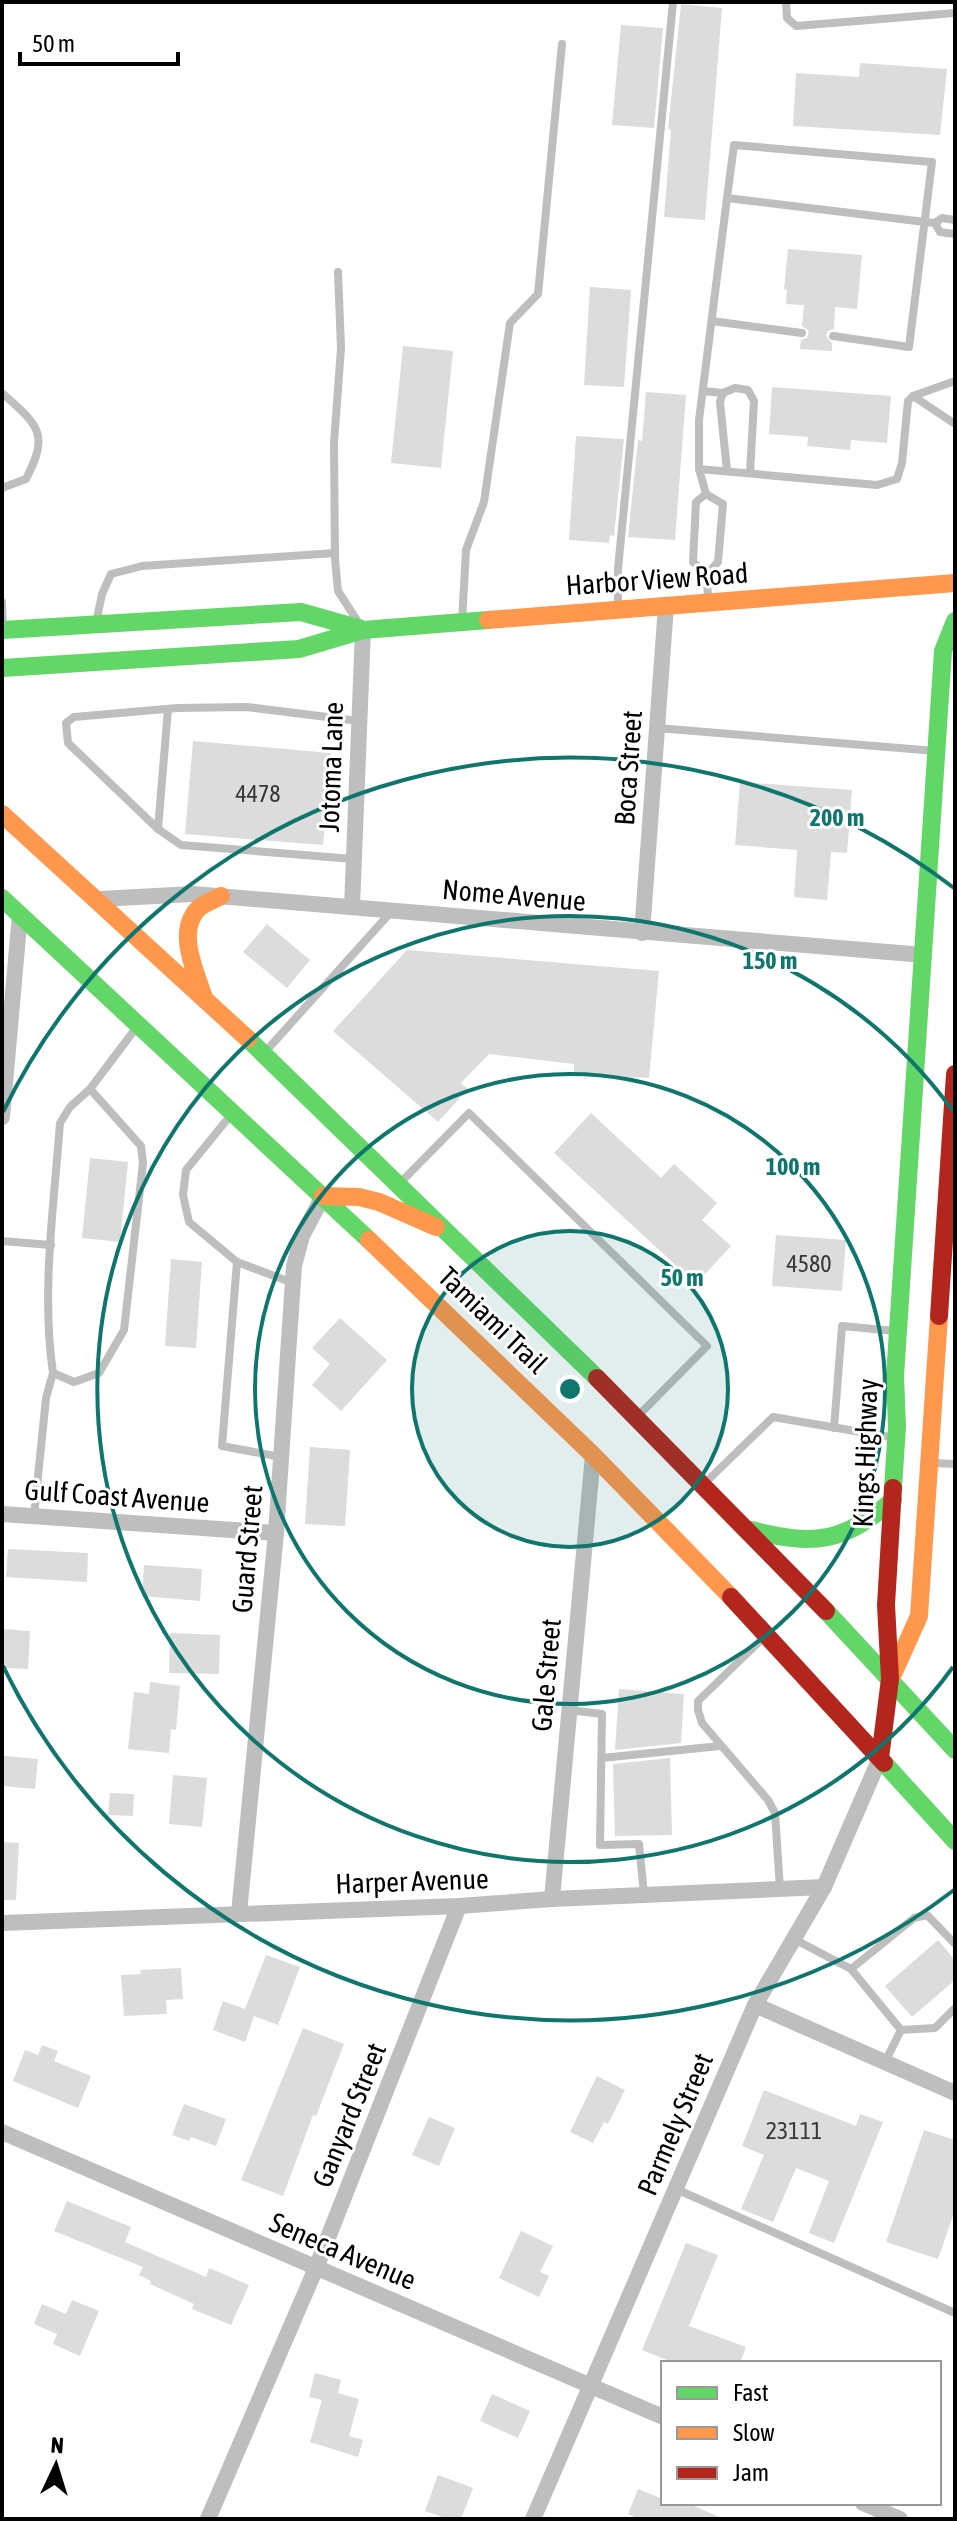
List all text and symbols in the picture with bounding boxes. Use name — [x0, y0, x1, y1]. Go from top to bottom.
scale bar — [20, 16, 178, 66]
text: 50 m — [32, 30, 75, 57]
street label: Harbor View Road — [565, 557, 749, 601]
street label: Jotoma Lane — [313, 701, 349, 833]
street label: Boca Street — [608, 709, 648, 827]
house number: 4478 — [235, 780, 281, 807]
text: 200 m — [810, 804, 864, 831]
street label: Nome Avenue — [441, 873, 587, 917]
text: 150 m — [743, 947, 797, 974]
text: 100 m — [766, 1153, 820, 1180]
house number: 4580 — [786, 1250, 832, 1277]
street label: Tamiami Trail — [432, 1260, 554, 1380]
text: 50 m — [660, 1264, 704, 1291]
centre of rings — [556, 1375, 584, 1403]
street label: Kings Highway — [846, 1378, 884, 1528]
street label: Gulf Coast Avenue — [23, 1474, 211, 1518]
street label: Guard Street — [225, 1484, 269, 1614]
street label: Gale Street — [525, 1617, 567, 1733]
street label: Harper Avenue — [335, 1862, 489, 1900]
street label: Ganyard Street — [306, 2038, 392, 2192]
street label: Parmely Street — [631, 2048, 719, 2200]
house number: 23111 — [766, 2117, 822, 2144]
street label: Seneca Avenue — [265, 2206, 421, 2296]
legend — [661, 2361, 941, 2505]
text: Fast — [733, 2379, 769, 2406]
text: Slow — [733, 2419, 775, 2446]
north arrow — [16, 2425, 96, 2505]
text: N — [50, 2432, 65, 2458]
text: Jam — [733, 2459, 769, 2486]

